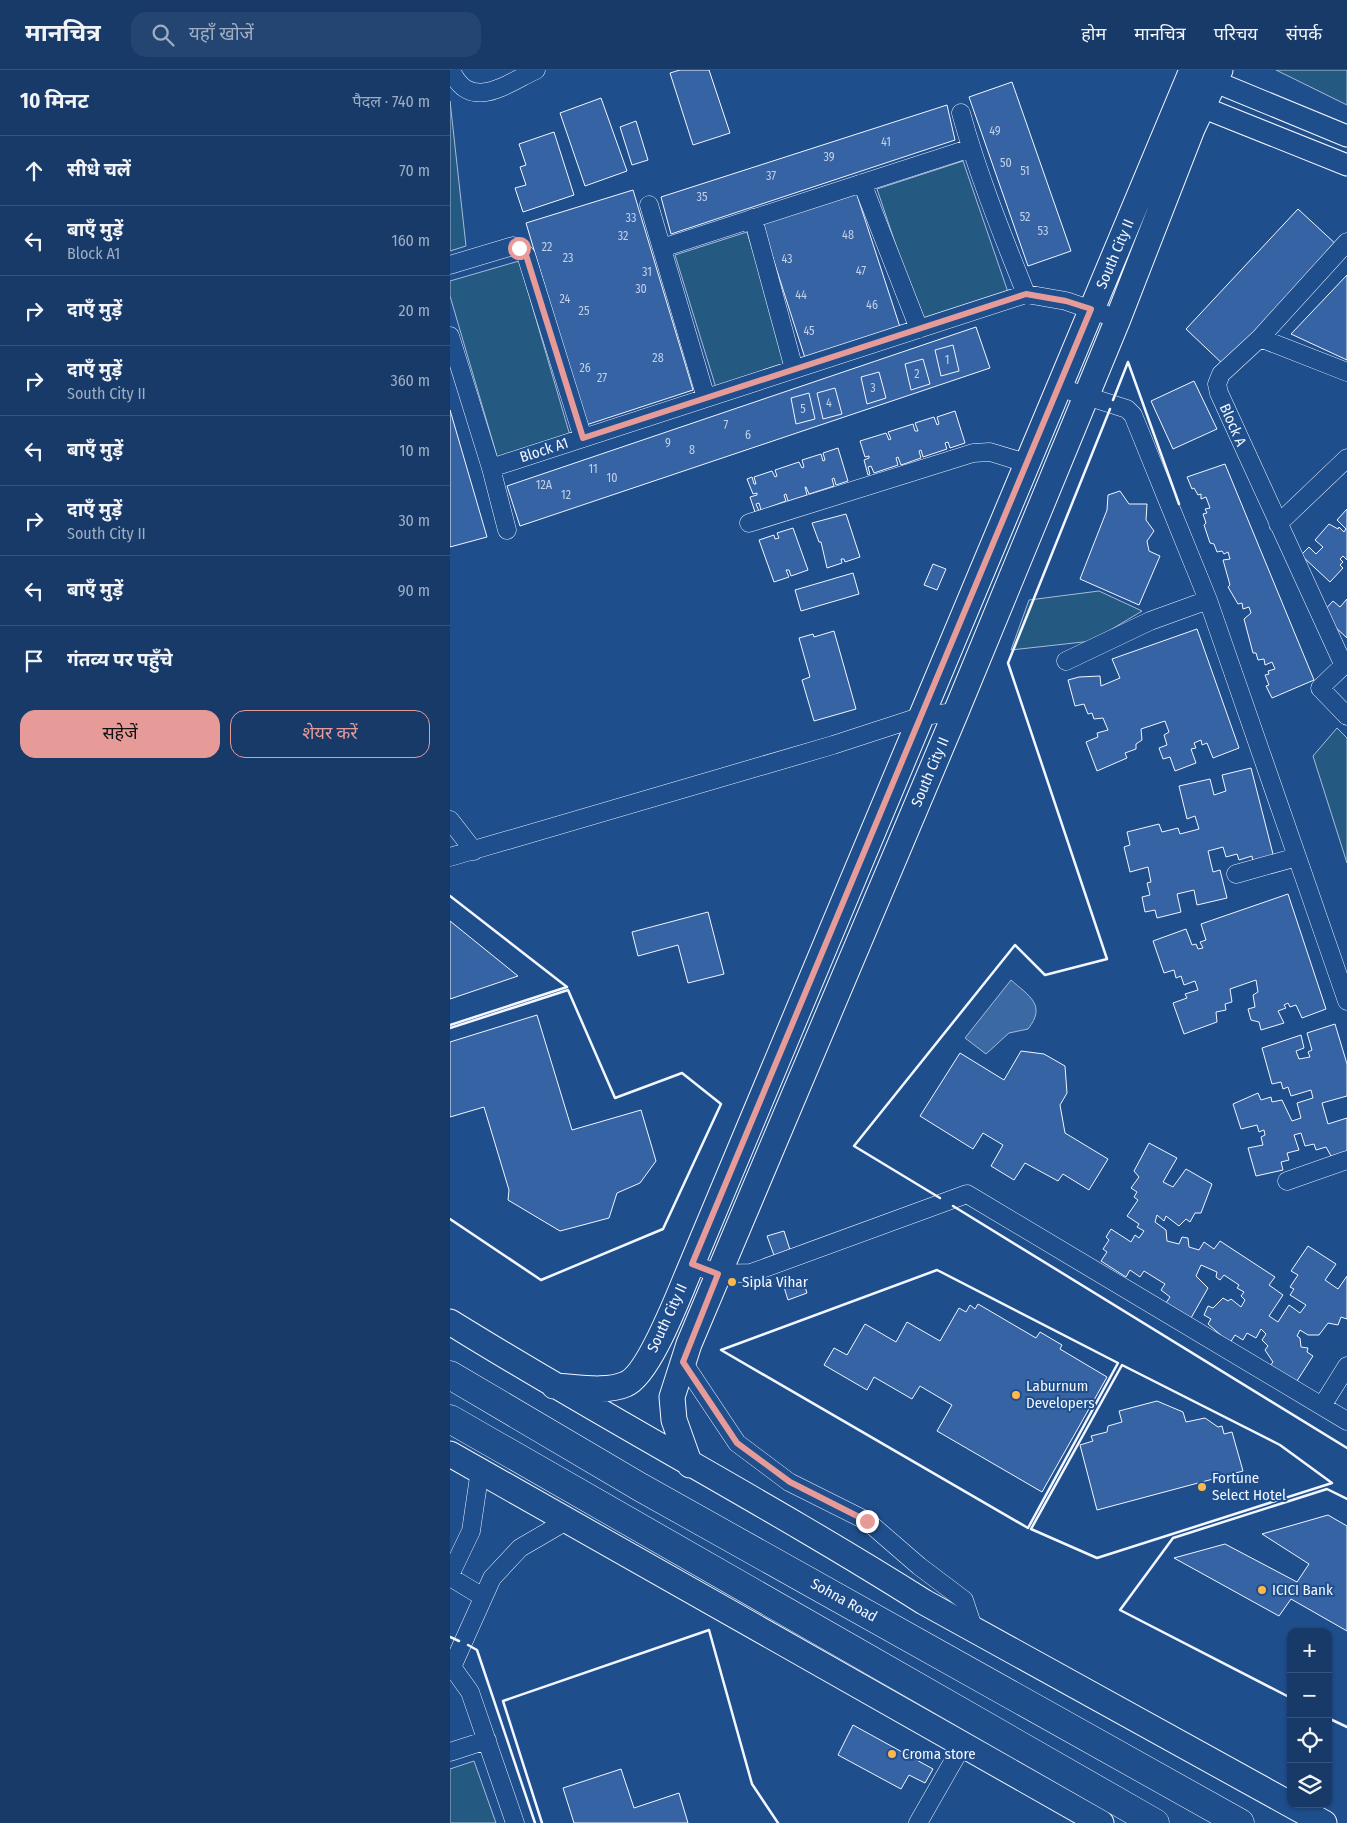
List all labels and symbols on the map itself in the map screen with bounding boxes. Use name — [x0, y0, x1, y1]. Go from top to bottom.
house number: 49 — [989, 124, 1001, 138]
house number: 41 — [881, 135, 891, 149]
house number: 39 — [823, 150, 835, 164]
house number: 50 — [1000, 156, 1012, 170]
house number: 51 — [1020, 164, 1030, 178]
house number: 37 — [766, 169, 776, 183]
house number: 35 — [697, 190, 708, 204]
house number: 52 — [1020, 210, 1030, 224]
house number: 33 — [626, 211, 636, 225]
street label: South City II — [1092, 216, 1138, 292]
house number: 53 — [1038, 224, 1048, 238]
house number: 48 — [842, 228, 854, 242]
house number: 32 — [618, 229, 628, 243]
route start — [508, 237, 531, 260]
house number: 22 — [542, 240, 552, 254]
house number: 23 — [563, 251, 573, 265]
house number: 43 — [781, 252, 793, 266]
house number: 47 — [856, 264, 866, 278]
house number: 31 — [642, 265, 652, 279]
house number: 30 — [635, 282, 647, 296]
house number: 44 — [795, 288, 807, 302]
house number: 24 — [560, 292, 571, 306]
house number: 46 — [866, 298, 878, 312]
house number: 25 — [579, 304, 590, 318]
house number: 45 — [803, 324, 815, 338]
house number: 28 — [652, 351, 664, 365]
house number: 1 — [945, 353, 949, 367]
house number: 26 — [579, 361, 591, 375]
house number: 2 — [914, 367, 920, 381]
house number: 27 — [597, 371, 607, 385]
house number: 3 — [870, 381, 876, 395]
house number: 4 — [826, 396, 832, 410]
street label: Block A — [1216, 401, 1250, 449]
house number: 5 — [800, 402, 806, 416]
house number: 7 — [724, 418, 729, 432]
house number: 6 — [745, 428, 751, 442]
street label: Block A1 — [517, 434, 571, 466]
house number: 9 — [665, 436, 671, 450]
house number: 8 — [689, 443, 695, 457]
house number: 11 — [588, 462, 598, 476]
house number: 10 — [607, 471, 617, 485]
house number: 12A — [536, 478, 553, 492]
house number: 12 — [561, 488, 571, 502]
street label: South City II — [907, 734, 953, 810]
place label: Sipla Vihar — [742, 1273, 809, 1291]
marker: Sipla Vihar — [726, 1276, 738, 1288]
street label: South City II — [643, 1281, 691, 1355]
place label: Laburnum Developers — [1026, 1377, 1095, 1412]
marker: Laburnum Developers — [1010, 1389, 1022, 1401]
place label: Fortune Select Hotel — [1212, 1469, 1286, 1504]
marker: Fortune Select Hotel — [1196, 1481, 1208, 1493]
route end — [856, 1510, 879, 1533]
street label: Sohna Road — [808, 1574, 880, 1626]
place label: ICICI Bank — [1272, 1581, 1333, 1599]
marker: ICICI Bank — [1256, 1584, 1268, 1596]
place label: Croma store — [902, 1745, 976, 1763]
marker: Croma store — [886, 1748, 898, 1760]

